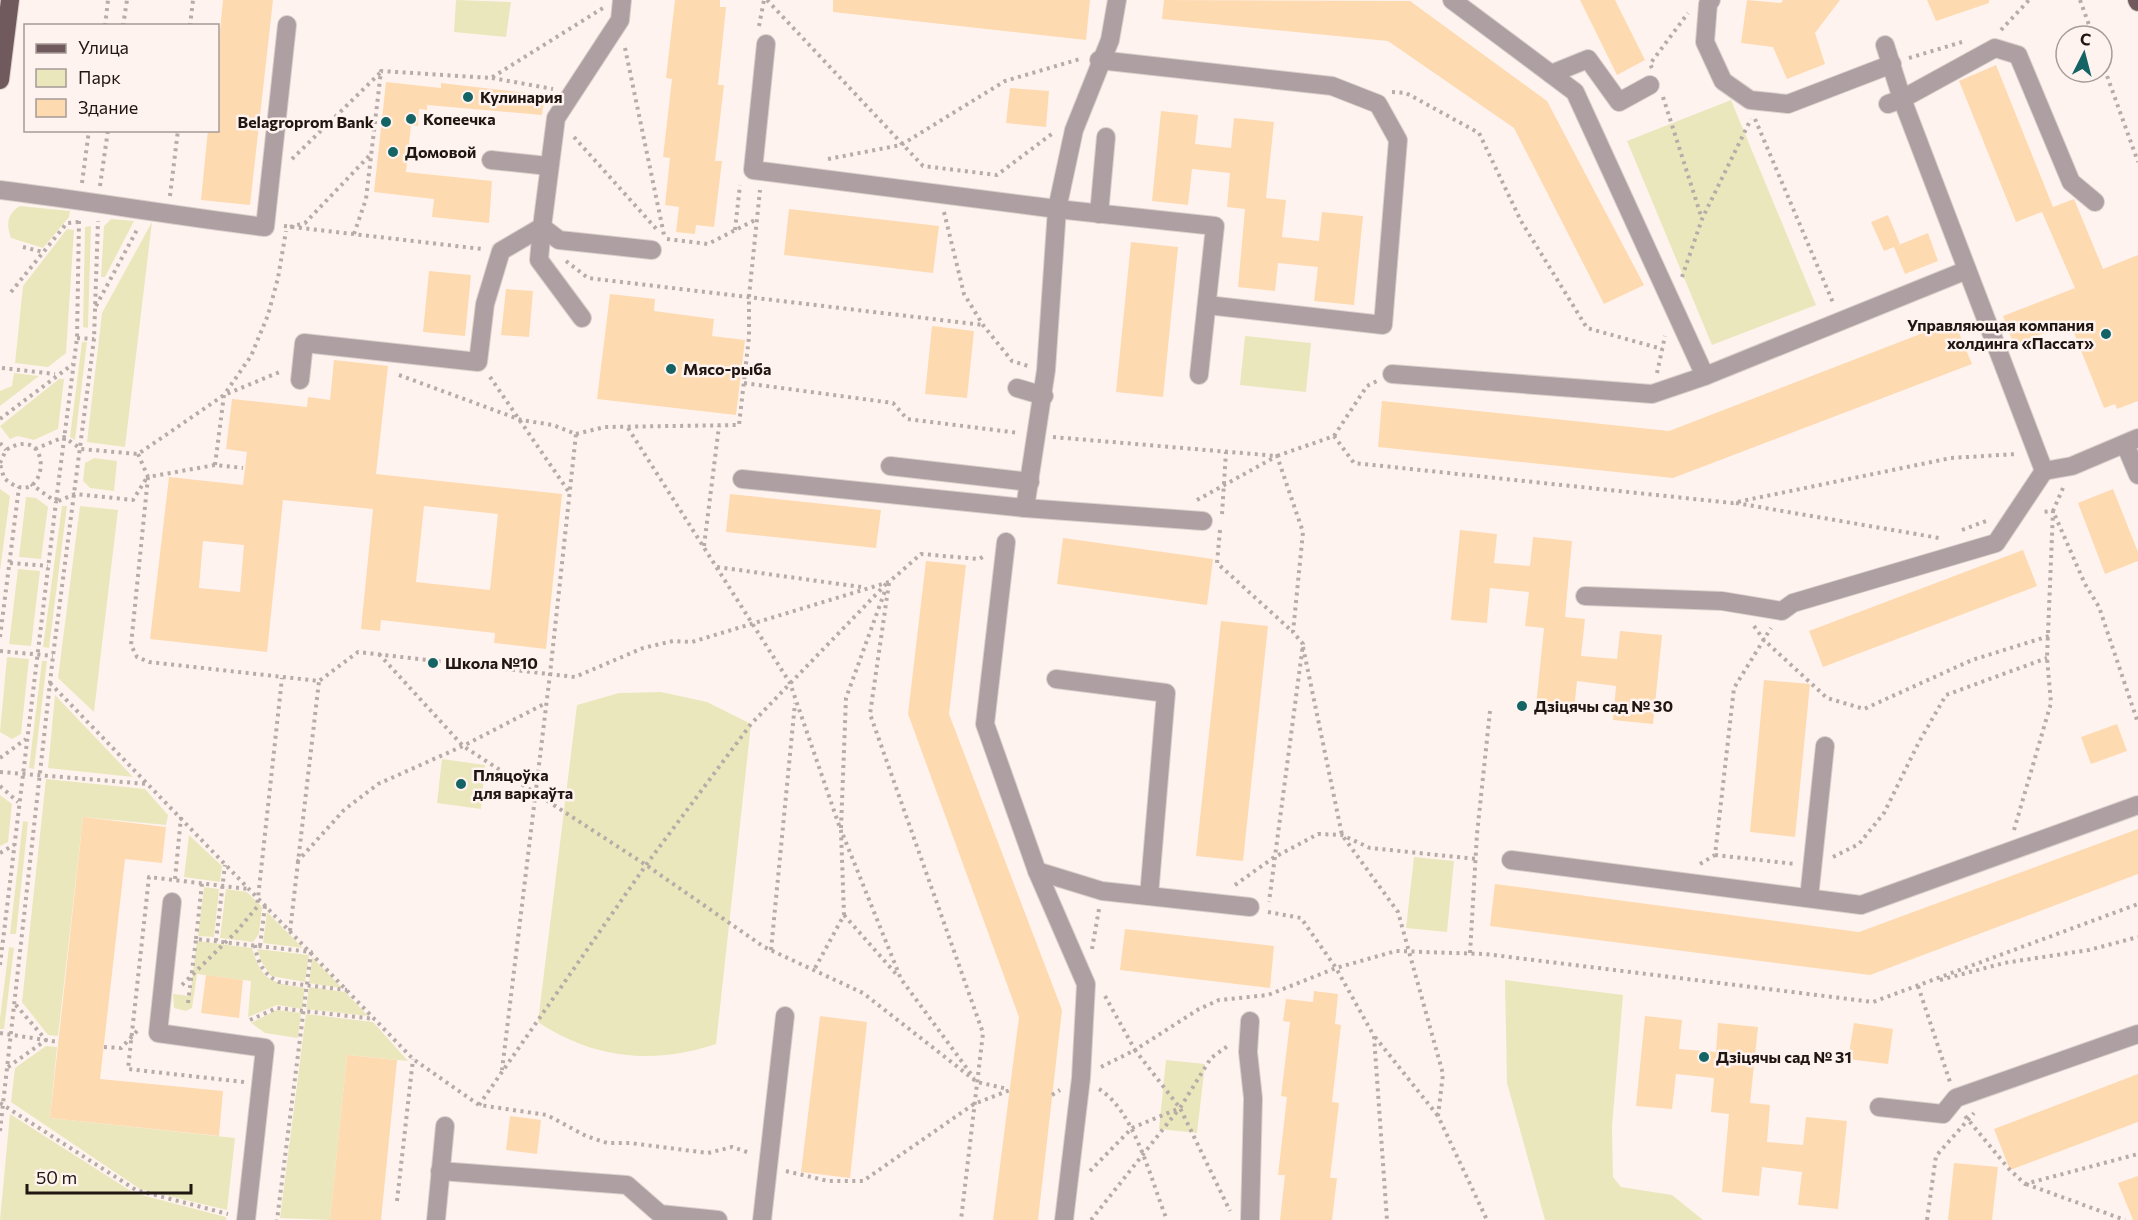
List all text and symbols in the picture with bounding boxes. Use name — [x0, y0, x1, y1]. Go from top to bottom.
legend — [24, 24, 219, 132]
north arrow — [2054, 24, 2114, 84]
text: С — [2079, 29, 2092, 49]
text: Улица — [78, 36, 129, 58]
text: Парк — [78, 66, 121, 88]
place label: Кулинария — [480, 87, 562, 106]
marker: Кулинария — [461, 90, 475, 104]
text: Здание — [78, 96, 138, 118]
place label: Копеечка — [423, 109, 496, 128]
place label: Belagroprom Bank — [238, 112, 375, 131]
marker: Копеечка — [404, 112, 418, 126]
marker: Belagroprom Bank — [379, 115, 393, 129]
place label: Домовой — [405, 142, 476, 161]
marker: Домовой — [386, 145, 400, 159]
place label: Управляющая компания холдинга «Пассат» — [1907, 315, 2094, 352]
marker: Управляющая компания холдинга «Пассат» — [2099, 327, 2113, 341]
place label: Мясо-рыба — [683, 359, 771, 378]
marker: Мясо-рыба — [664, 362, 678, 376]
place label: Школа №10 — [445, 653, 538, 672]
marker: Школа №10 — [426, 656, 440, 670]
place label: Дзіцячы сад № 30 — [1534, 696, 1673, 715]
marker: Дзіцячы сад № 30 — [1515, 699, 1529, 713]
place label: Пляцоўка для варкаўта — [473, 765, 573, 802]
marker: Пляцоўка для варкаўта — [454, 777, 468, 791]
place label: Дзіцячы сад № 31 — [1716, 1047, 1852, 1066]
marker: Дзіцячы сад № 31 — [1697, 1050, 1711, 1064]
scale bar — [27, 1157, 190, 1195]
text: 50 m — [36, 1166, 77, 1188]

